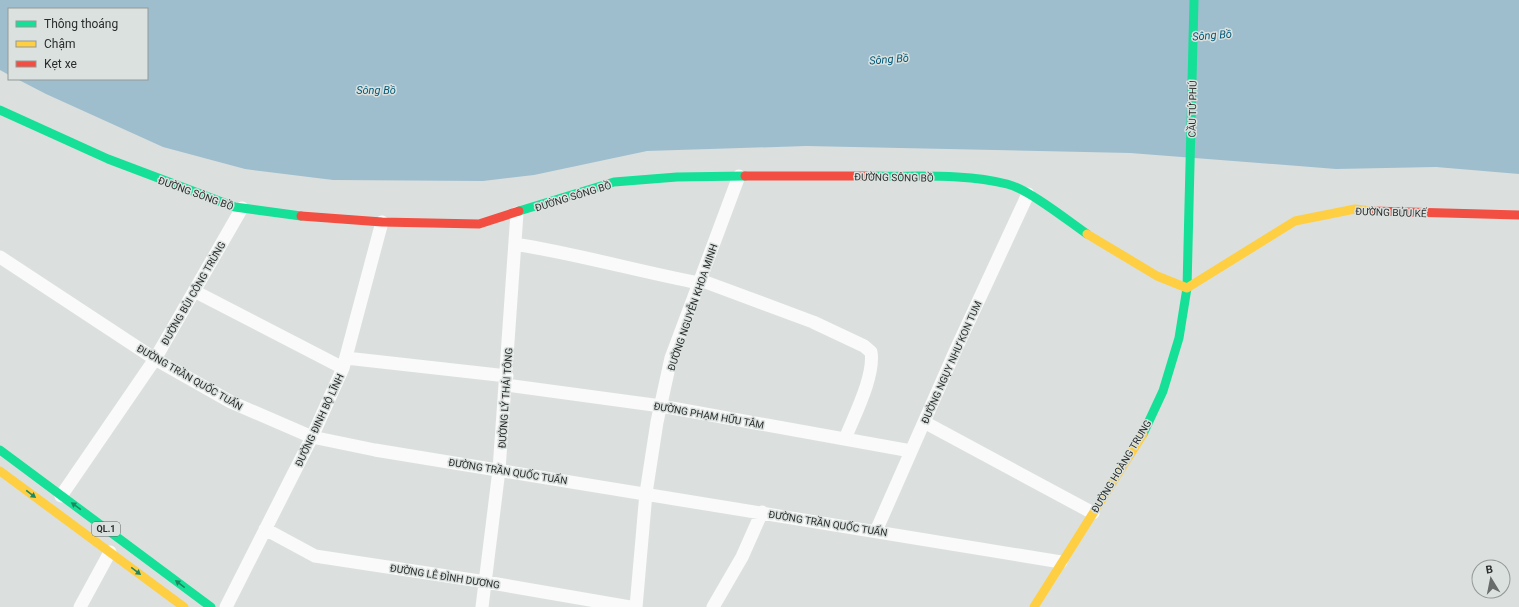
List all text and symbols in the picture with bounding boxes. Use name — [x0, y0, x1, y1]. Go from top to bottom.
legend — [8, 8, 148, 80]
text: Thông thoáng — [44, 17, 118, 31]
water label: Sông Bồ — [1192, 28, 1232, 43]
text: Chậm — [44, 37, 75, 51]
water label: Sông Bồ — [869, 52, 909, 67]
text: Kẹt xe — [44, 57, 77, 71]
street label: CẦU TỨ PHÚ — [1185, 80, 1198, 138]
water label: Sông Bồ — [356, 84, 396, 97]
street label: ĐƯỜNG SÔNG BỒ — [854, 169, 934, 184]
street label: ĐƯỜNG SÔNG BỒ — [157, 173, 236, 212]
street label: ĐƯỜNG SÔNG BỒ — [533, 178, 613, 213]
street label: ĐƯỜNG BỬU KẾ — [1355, 204, 1428, 219]
street label: ĐƯỜNG BÙI CÔNG TRỪNG — [158, 239, 228, 347]
street label: ĐƯỜNG NGUYỄN KHOA MINH — [664, 242, 719, 372]
street label: ĐƯỜNG NGỤY NHƯ KON TUM — [918, 299, 984, 426]
street label: ĐƯỜNG TRẦN QUỐC TUẤN — [135, 341, 245, 412]
street label: ĐƯỜNG LÝ THÁI TÔNG — [495, 347, 515, 449]
street label: ĐƯỜNG ĐINH BỘ LĨNH — [292, 372, 347, 469]
street label: ĐƯỜNG PHẠM HỮU TÂM — [653, 399, 765, 432]
street label: ĐƯỜNG HOÀNG TRUNG — [1089, 417, 1154, 515]
street label: ĐƯỜNG TRẦN QUỐC TUẤN — [448, 455, 568, 486]
one-way arrow — [26, 490, 37, 498]
one-way arrow — [70, 502, 81, 511]
street label: ĐƯỜNG TRẦN QUỐC TUẤN — [768, 507, 888, 538]
road number: QL.1 — [92, 522, 120, 536]
north arrow — [1471, 559, 1511, 599]
street label: ĐƯỜNG LÊ ĐÌNH DƯƠNG — [389, 561, 501, 591]
text: B — [1485, 563, 1494, 577]
one-way arrow — [130, 567, 141, 576]
one-way arrow — [175, 579, 186, 588]

